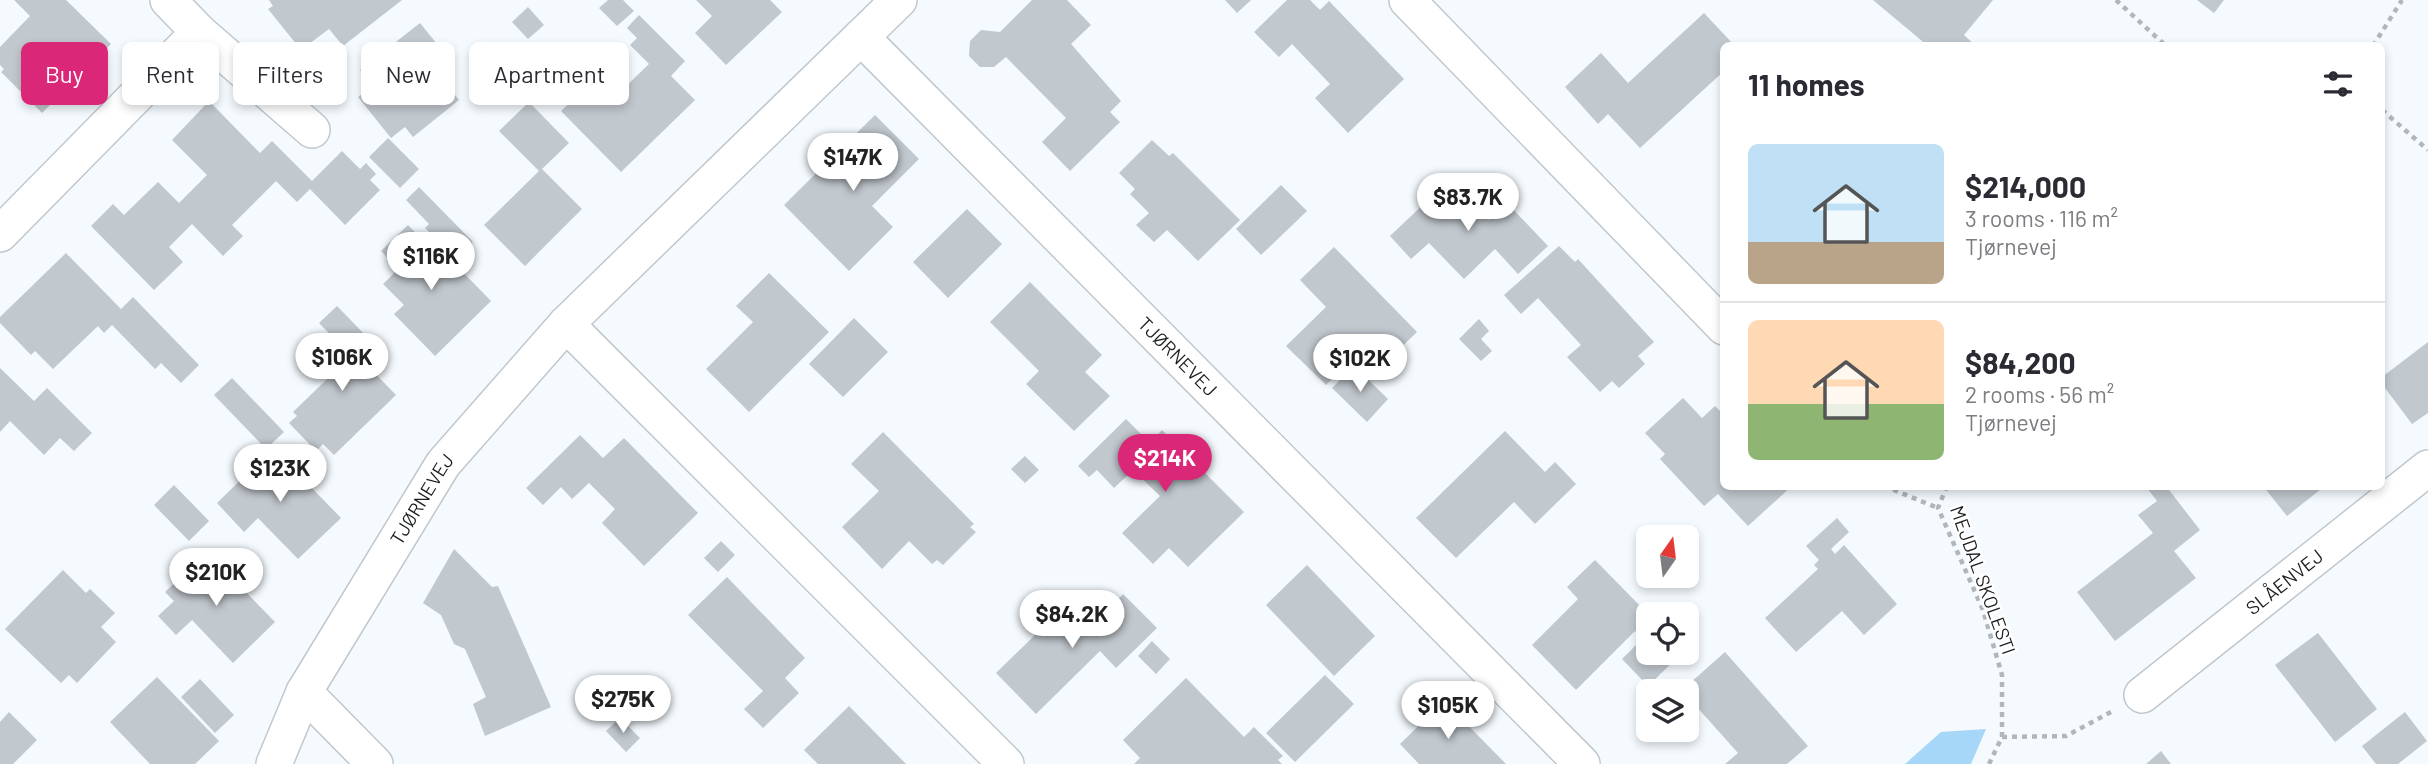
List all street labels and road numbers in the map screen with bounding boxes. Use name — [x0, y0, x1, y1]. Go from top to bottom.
street label: TJØRNEVEJ — [1134, 312, 1223, 401]
street label: TJØRNEVEJ — [385, 448, 458, 549]
street label: MEJDAL SKOLESTI — [1946, 502, 2021, 657]
street label: SLÅENVEJ — [2241, 544, 2327, 619]

